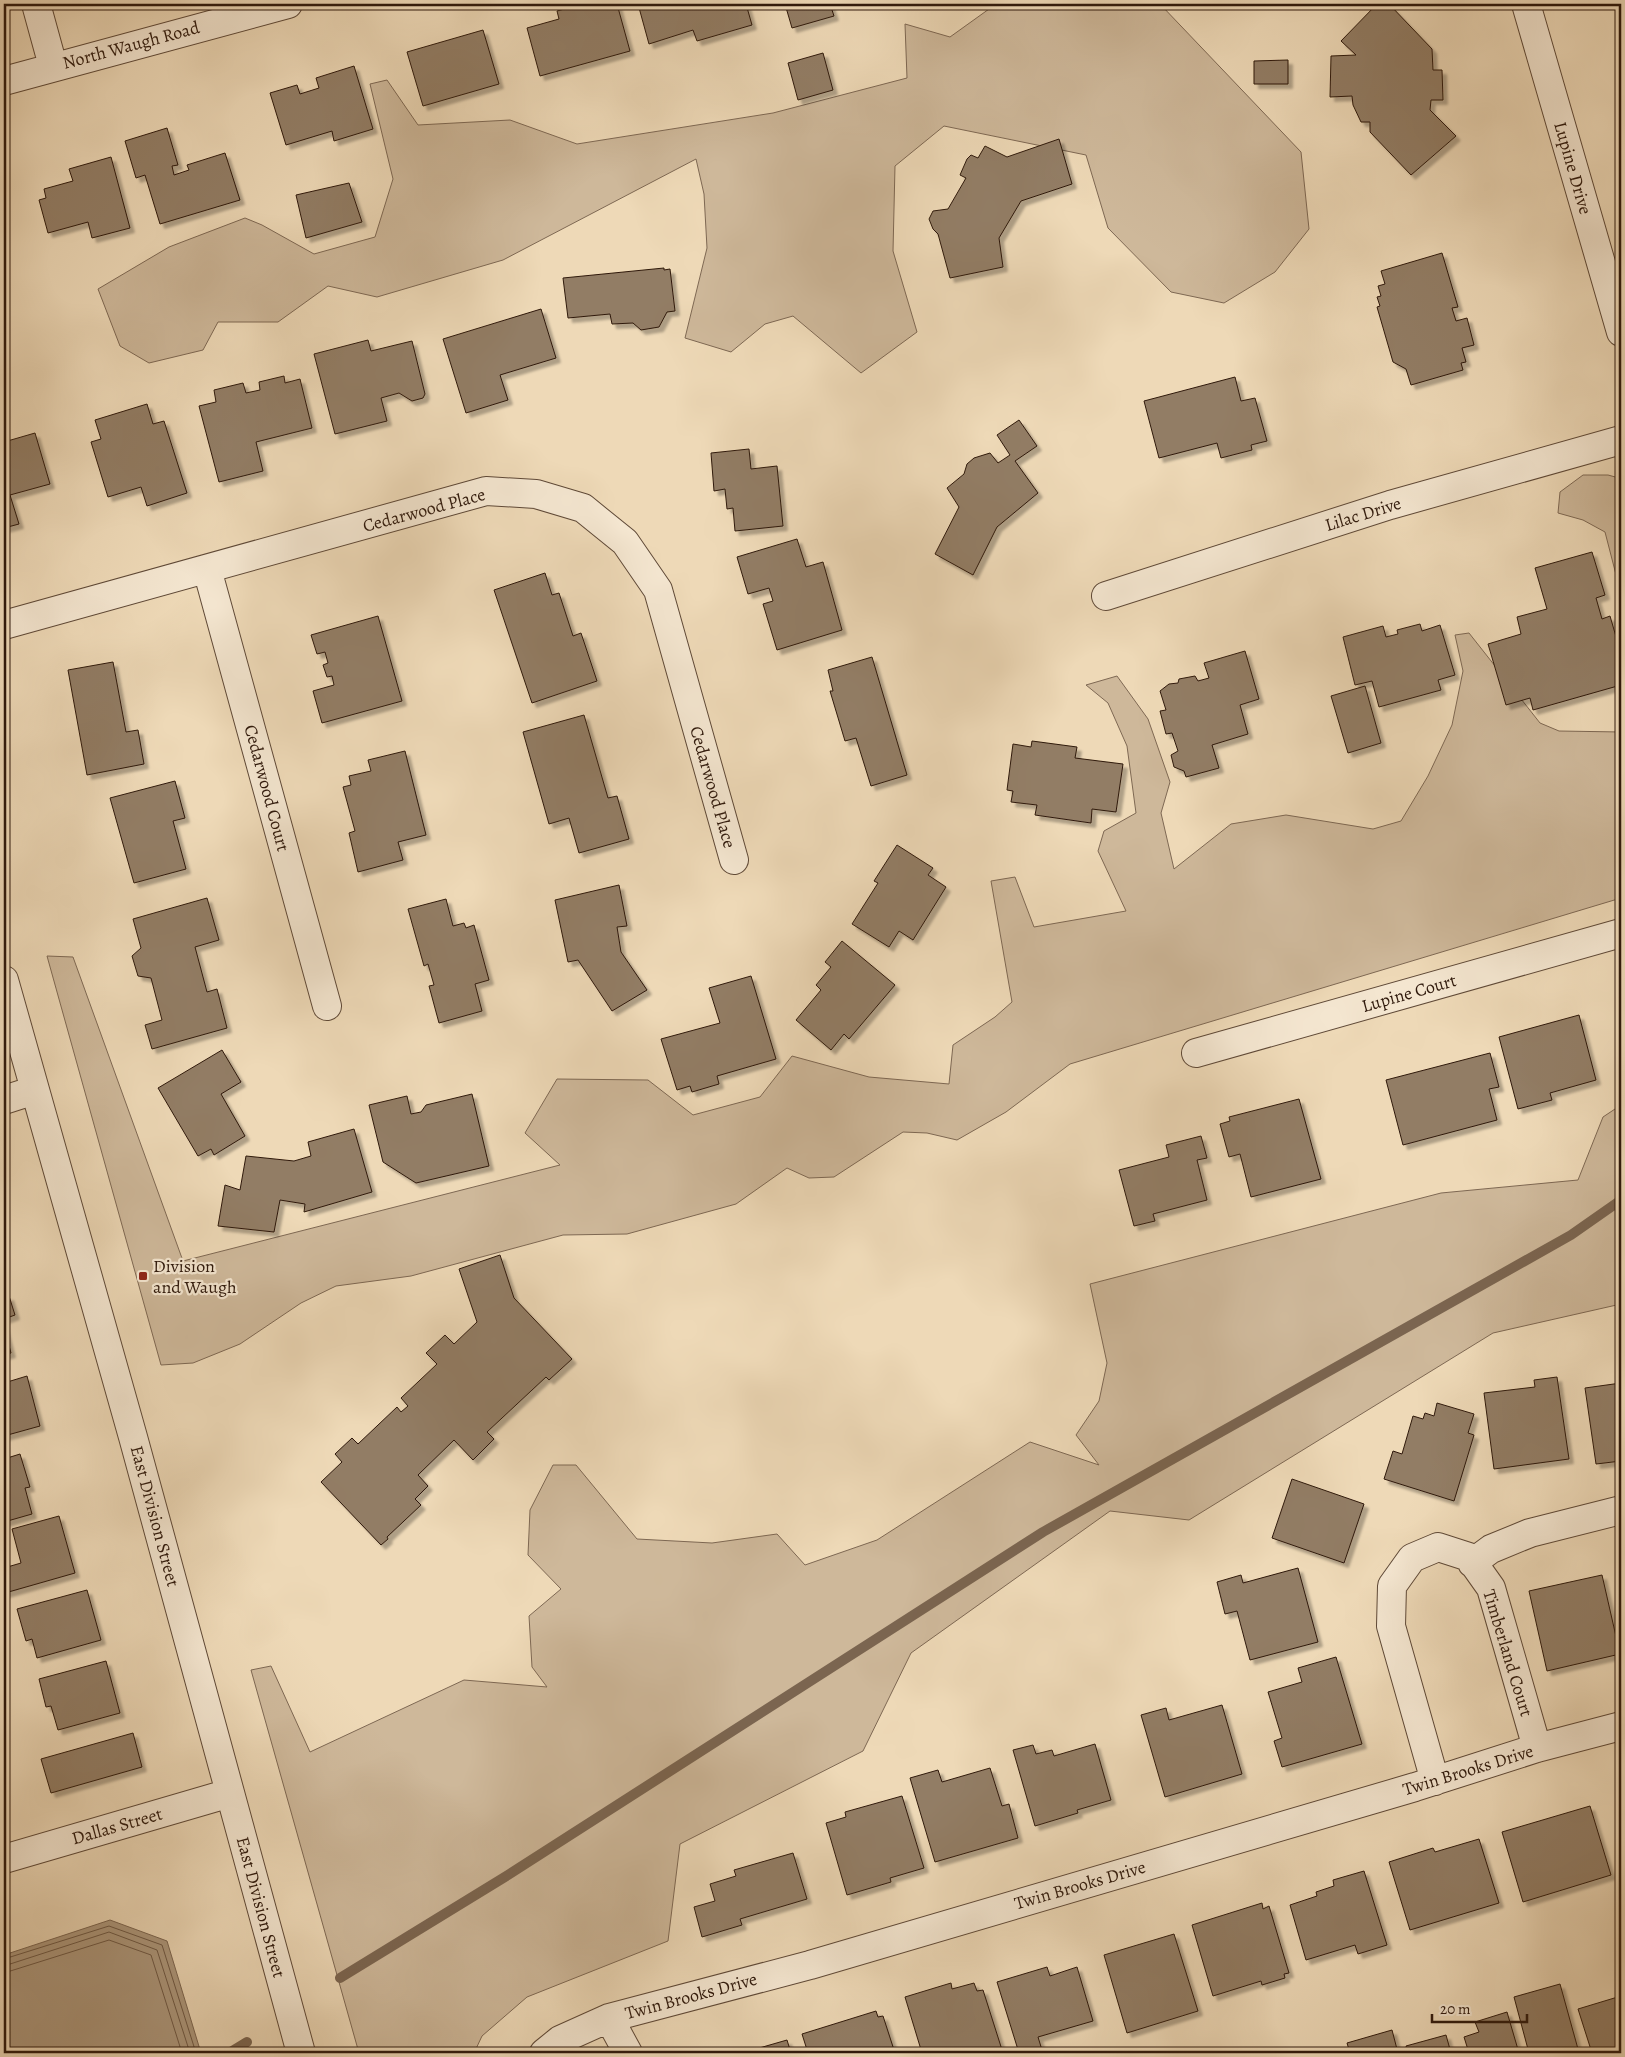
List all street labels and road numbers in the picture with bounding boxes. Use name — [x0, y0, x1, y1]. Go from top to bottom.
street label: North Waugh Road — [60, 15, 202, 75]
street label: Lupine Drive — [1548, 119, 1598, 217]
street label: Cedarwood Place — [360, 482, 488, 538]
street label: Lilac Drive — [1322, 491, 1404, 537]
street label: Cedarwood Court — [239, 722, 295, 854]
street label: Cedarwood Place — [684, 723, 742, 851]
street label: Lupine Court — [1359, 968, 1459, 1018]
street label: East Division Street — [125, 1443, 185, 1589]
street label: Timberland Court — [1477, 1586, 1539, 1720]
street label: Twin Brooks Drive — [1400, 1739, 1536, 1801]
street label: Dallas Street — [69, 1802, 165, 1850]
street label: East Division Street — [231, 1834, 291, 1980]
street label: Twin Brooks Drive — [1012, 1855, 1148, 1915]
street label: Twin Brooks Drive — [622, 1967, 760, 2025]

